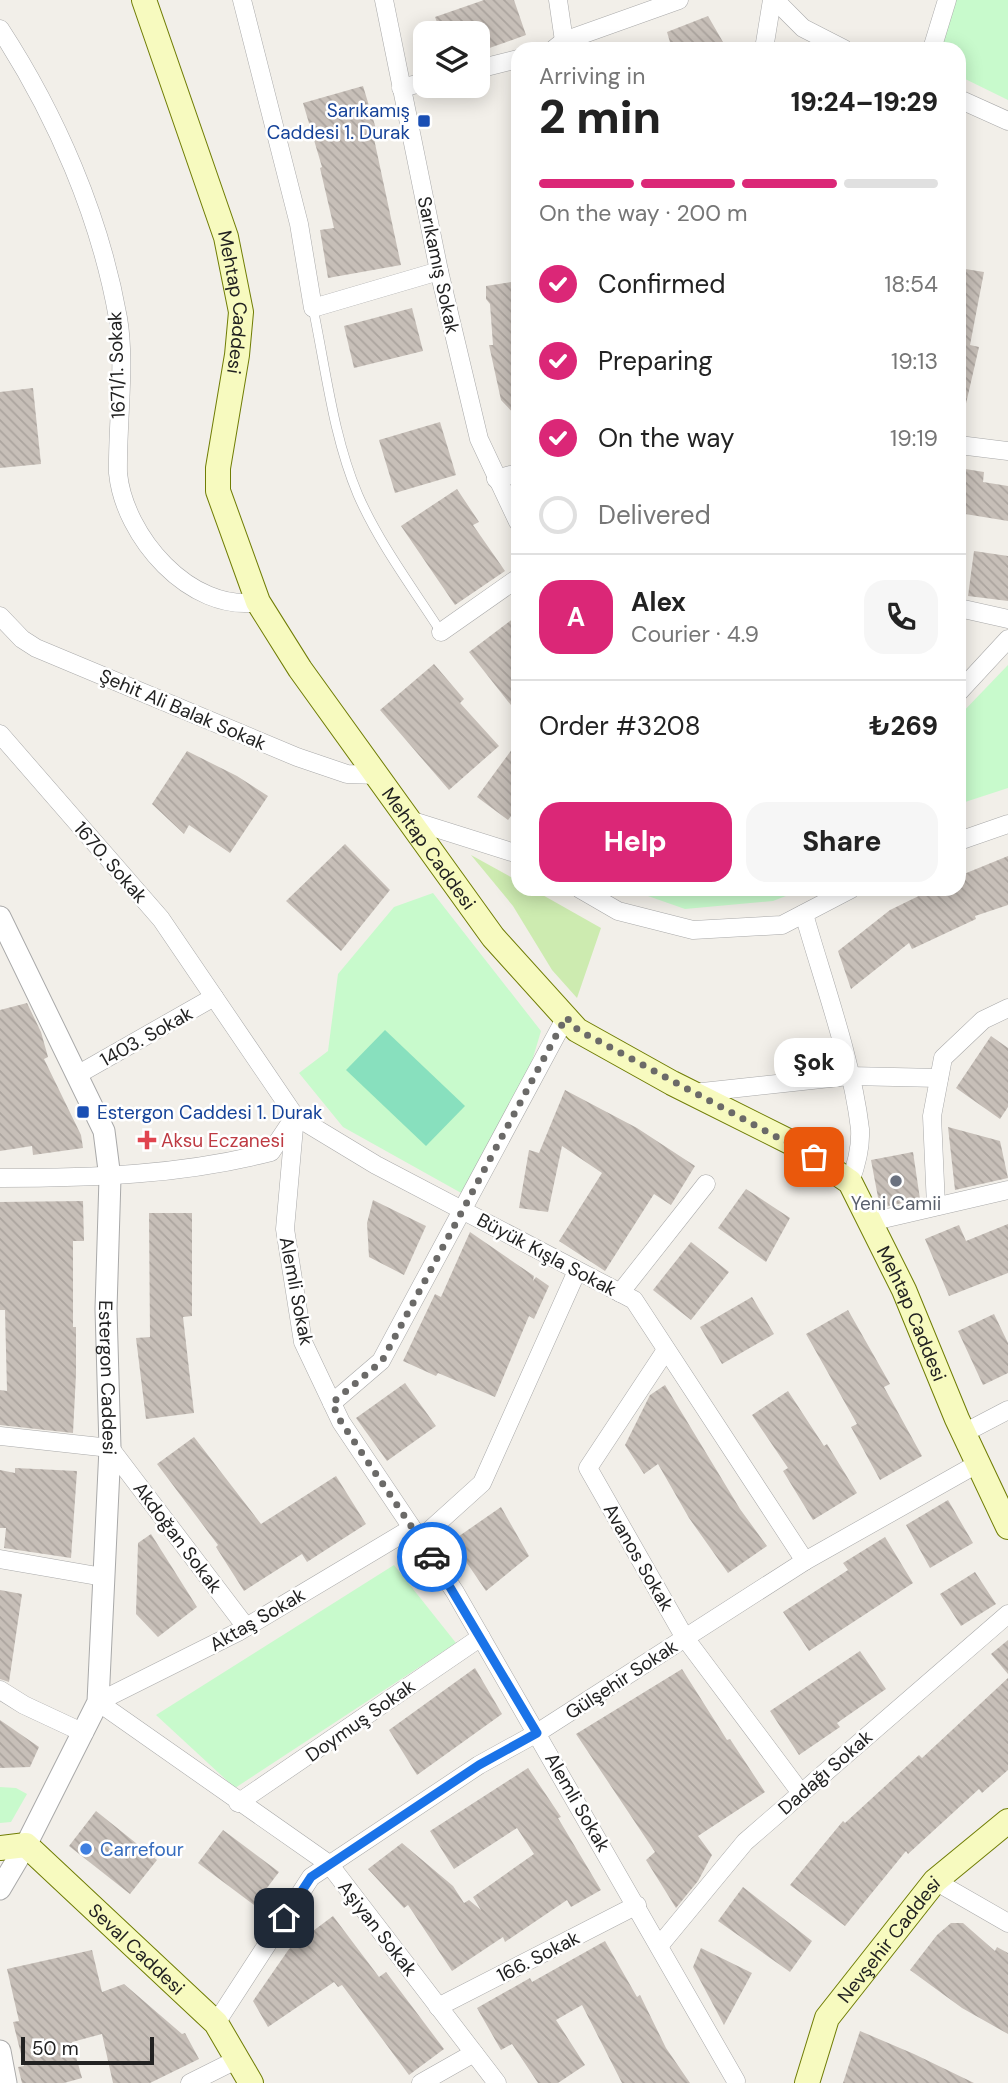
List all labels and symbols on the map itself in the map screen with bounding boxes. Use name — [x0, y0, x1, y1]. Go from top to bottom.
place label: Sarıkamış Caddesi 1. Durak — [267, 98, 410, 145]
marker: Sarıkamış Caddesi 1. Durak — [416, 113, 432, 129]
street label: Sarıkamış Sokak — [412, 194, 465, 337]
street label: Mehtap Caddesi — [212, 228, 253, 376]
street label: 1671/1. Sokak — [102, 310, 131, 419]
street label: Şehit Ali Balak Sokak — [96, 663, 270, 756]
street label: Mehtap Caddesi — [376, 782, 481, 915]
street label: 1670. Sokak — [68, 816, 153, 909]
street label: 1403. Sokak — [95, 1001, 197, 1072]
callout: Şok — [774, 1038, 854, 1087]
place label: Estergon Caddesi 1. Durak — [97, 1100, 323, 1125]
marker: Estergon Caddesi 1. Durak — [75, 1104, 91, 1120]
pin — [784, 1127, 844, 1187]
place label: Aksu Eczanesi — [161, 1128, 285, 1153]
marker: Aksu Eczanesi — [139, 1132, 155, 1148]
marker: Yeni Camii — [888, 1173, 904, 1189]
place label: Yeni Camii — [851, 1191, 941, 1216]
street label: Büyük Kışla Sokak — [473, 1207, 621, 1302]
street label: Alemli Sokak — [274, 1235, 319, 1348]
street label: Mehtap Caddesi — [871, 1242, 952, 1385]
street label: Estergon Caddesi — [93, 1300, 122, 1456]
street label: Akdoğan Sokak — [128, 1477, 228, 1598]
street label: Avanos Sokak — [598, 1499, 680, 1616]
courier — [397, 1522, 467, 1592]
street label: Aktaş Sokak — [205, 1582, 310, 1657]
street label: Gülşehir Sokak — [560, 1634, 683, 1725]
street label: Doymuş Sokak — [301, 1673, 420, 1767]
street label: Dadağı Sokak — [773, 1724, 878, 1820]
street label: Alemli Sokak — [539, 1748, 616, 1857]
place label: Carrefour — [100, 1837, 184, 1862]
marker: Carrefour — [78, 1841, 94, 1857]
street label: Nevşehir Caddesi — [832, 1870, 945, 2008]
street label: Aşiyan Sokak — [332, 1875, 423, 1982]
pin — [254, 1888, 314, 1948]
street label: Seval Caddesi — [83, 1898, 190, 2000]
street label: 166. Sokak — [493, 1925, 584, 1988]
scale bar — [21, 2034, 154, 2066]

